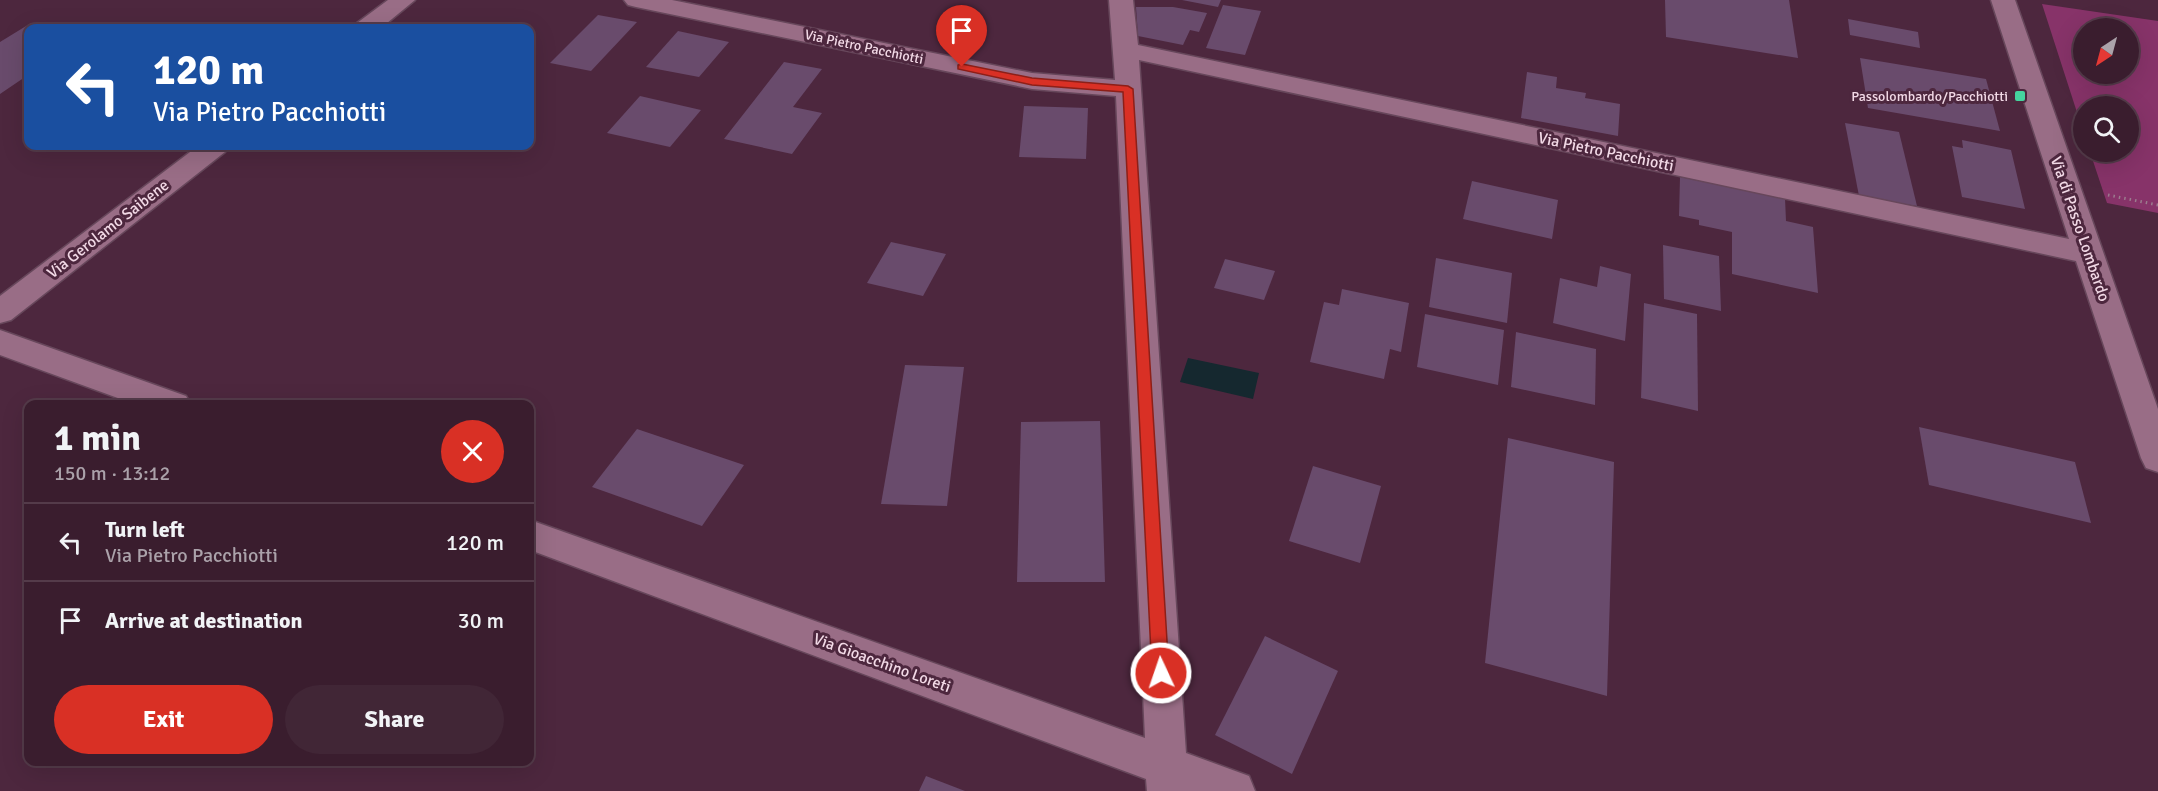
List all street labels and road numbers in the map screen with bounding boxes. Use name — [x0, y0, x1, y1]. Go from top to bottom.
street label: Via Pietro Pacchiotti — [803, 26, 925, 68]
street label: Via Pietro Pacchiotti — [1536, 128, 1676, 176]
street label: Via di Passo Lombardo — [2046, 154, 2114, 304]
street label: Via Gerolamo Saibene — [43, 175, 173, 283]
street label: Via Gioacchino Loreti — [811, 629, 953, 697]

